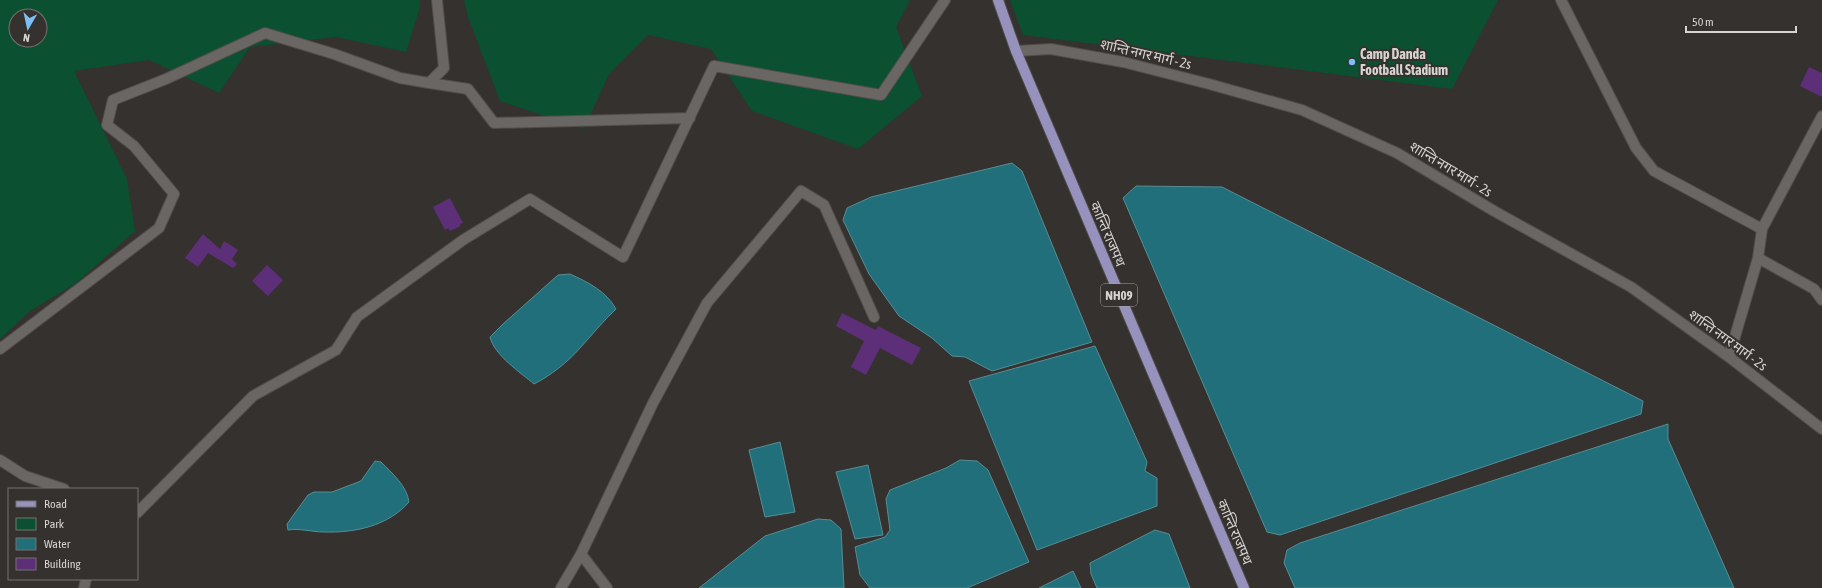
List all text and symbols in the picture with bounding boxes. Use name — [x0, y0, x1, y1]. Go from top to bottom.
north arrow — [8, 8, 48, 48]
scale bar — [1686, 8, 1796, 34]
text: 50 m — [1692, 15, 1714, 29]
text: N — [22, 31, 31, 44]
street label: शान्ति नगर मार्ग - 2s — [1099, 36, 1193, 72]
place label: Camp Danda Football Stadium — [1360, 46, 1448, 78]
marker: Camp Danda Football Stadium — [1347, 57, 1357, 67]
street label: शान्ति नगर मार्ग - 2s — [1407, 138, 1495, 200]
street label: कान्ति राजपथ — [1087, 199, 1129, 270]
road number: NH09 — [1101, 284, 1137, 306]
street label: शान्ति नगर मार्ग - 2s — [1686, 306, 1770, 374]
legend — [8, 488, 138, 580]
text: Road — [44, 497, 67, 511]
street label: कान्ति राजपथ — [1214, 497, 1256, 568]
text: Park — [44, 517, 65, 531]
text: Water — [44, 537, 71, 551]
text: Building — [44, 557, 82, 571]

